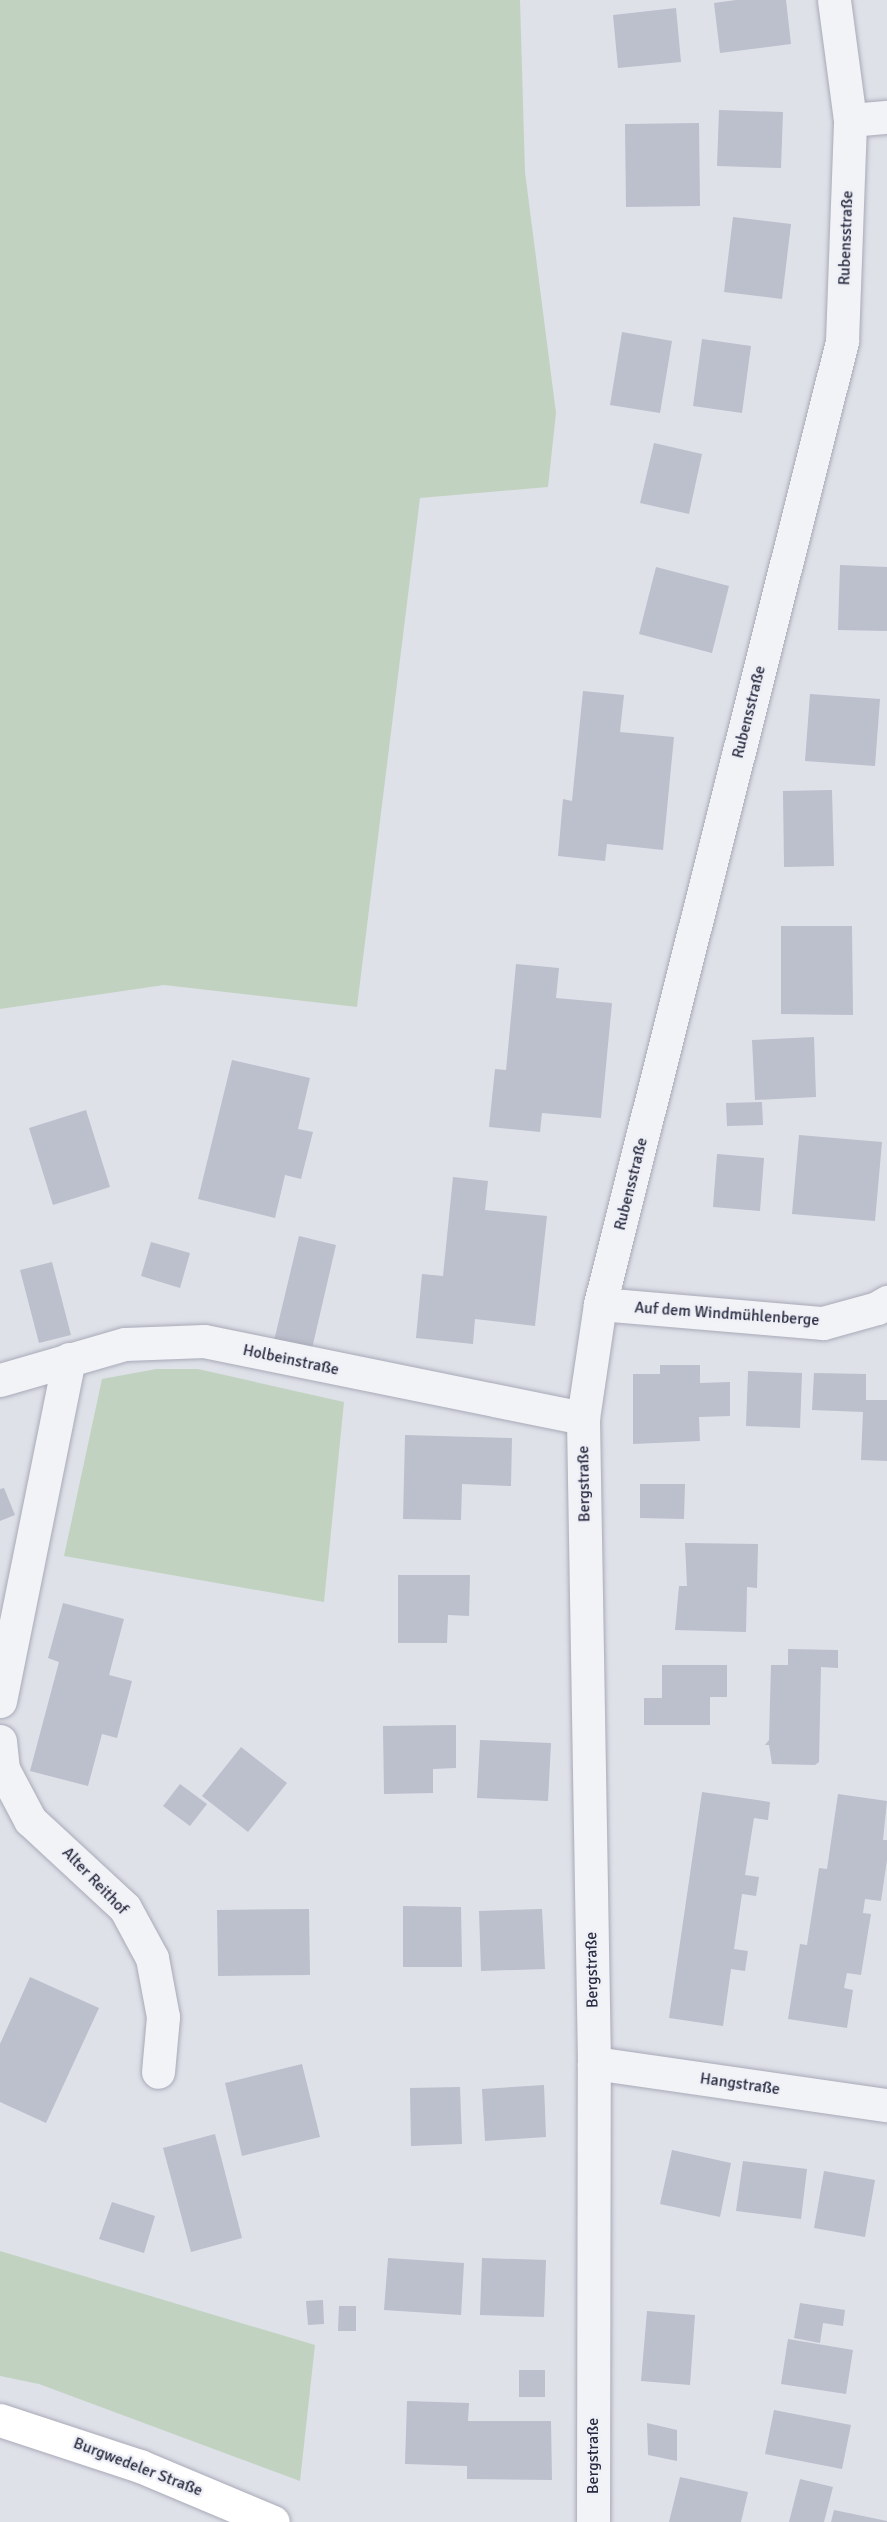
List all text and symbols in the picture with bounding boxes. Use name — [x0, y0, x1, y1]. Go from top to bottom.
street label: Rubensstraße — [835, 190, 857, 286]
street label: Rubensstraße — [728, 664, 770, 760]
street label: Rubensstraße — [610, 1136, 652, 1232]
street label: Auf dem Windmühlenberge — [634, 1298, 820, 1330]
street label: Holbeinstraße — [241, 1340, 341, 1380]
street label: Bergstraße — [574, 1446, 594, 1522]
street label: Alter Reithof — [58, 1843, 132, 1919]
street label: Bergstraße — [582, 1932, 602, 2008]
street label: Hangstraße — [699, 2069, 781, 2099]
street label: Bergstraße — [583, 2418, 603, 2494]
street label: Burgwedeler Straße — [71, 2434, 205, 2500]

